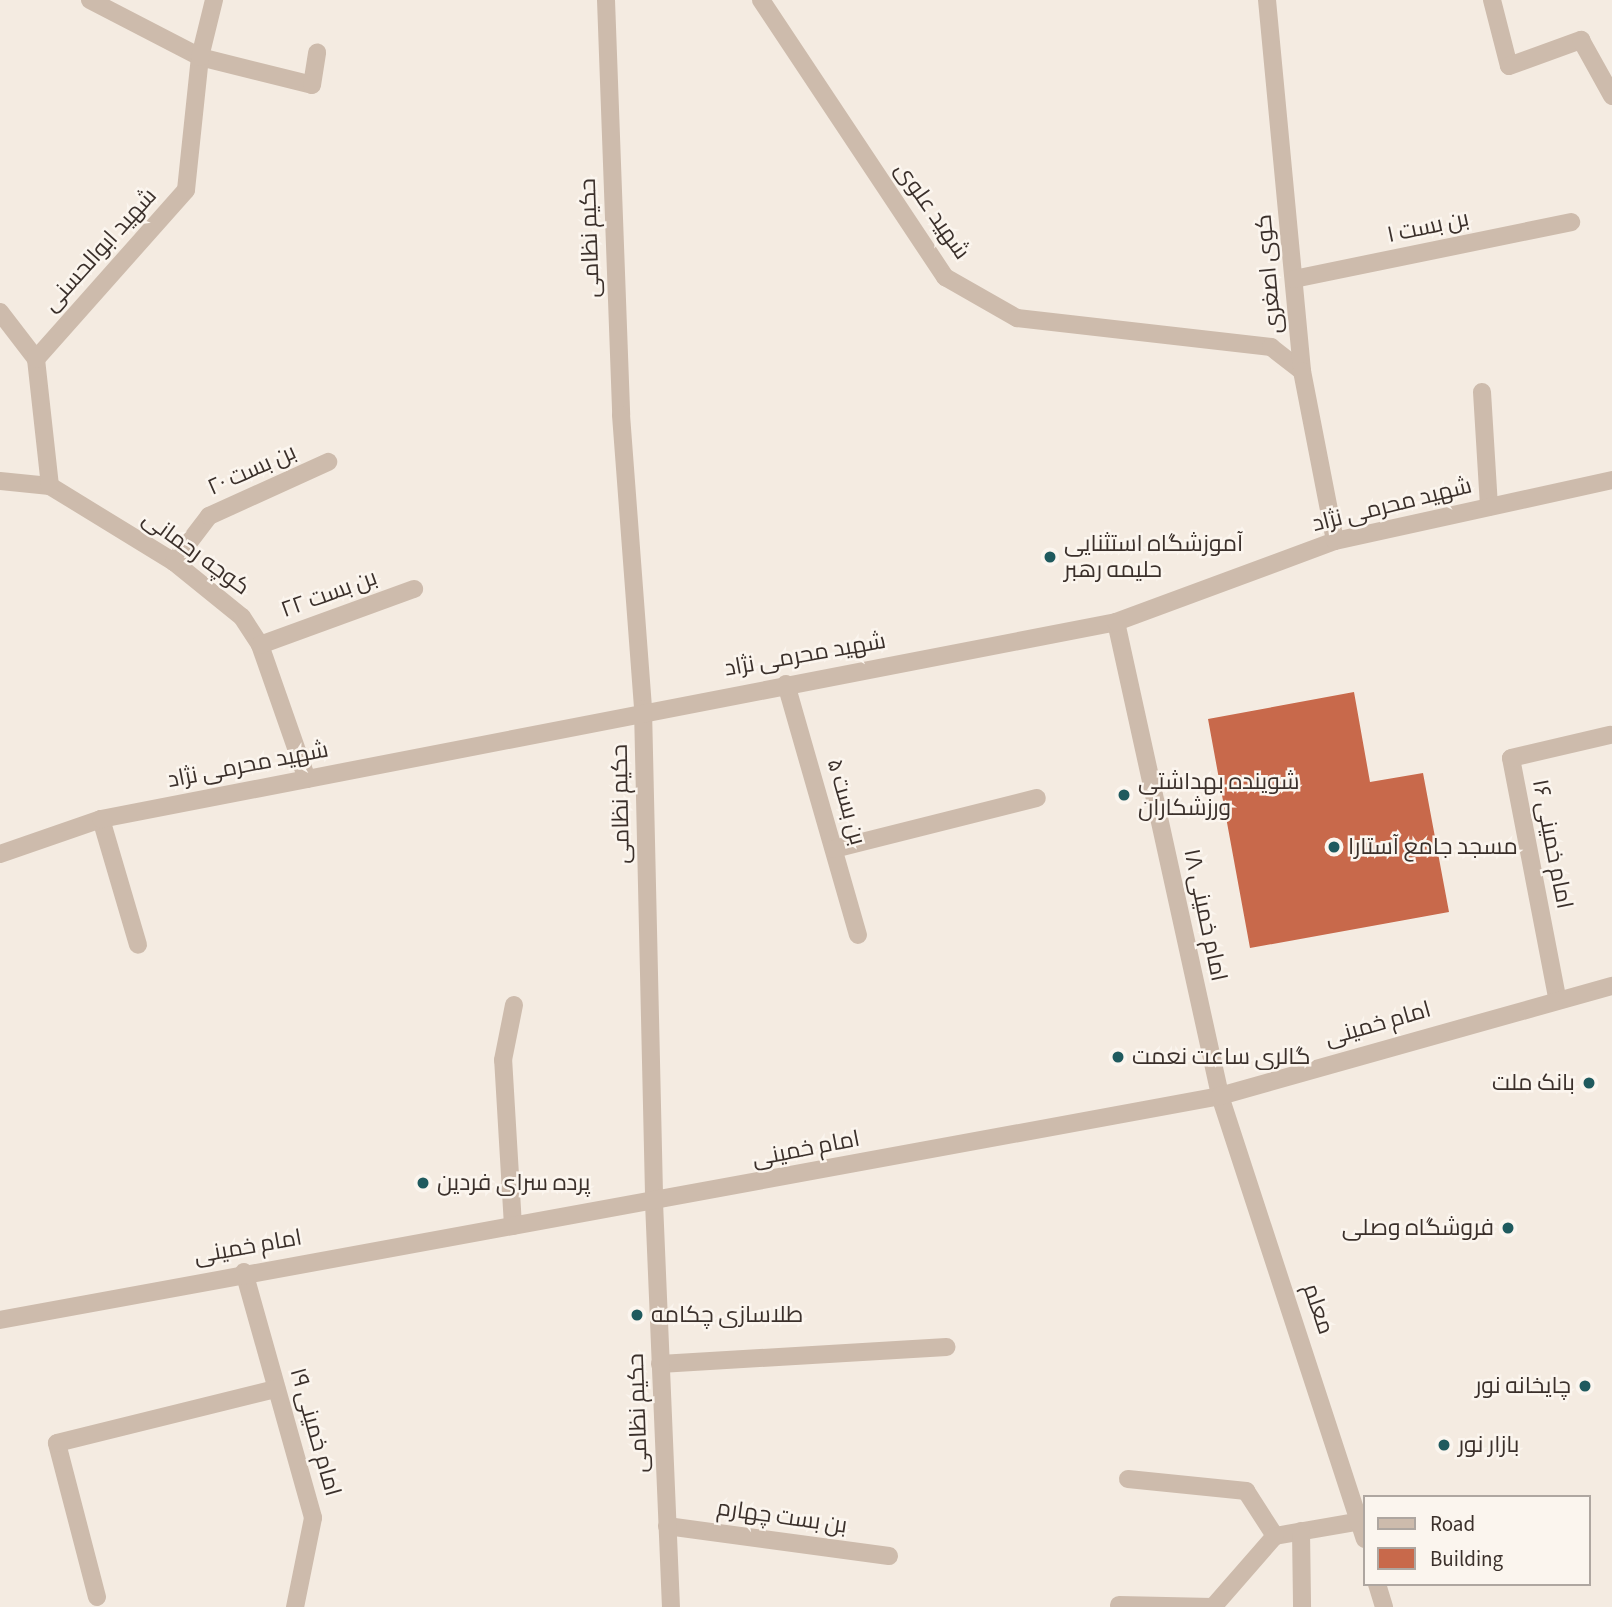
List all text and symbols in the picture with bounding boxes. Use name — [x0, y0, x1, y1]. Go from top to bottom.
street label: شهید علوی — [888, 157, 976, 265]
street label: حکیم نظامی — [574, 178, 606, 298]
street label: شهید ابوالحسنی — [37, 183, 163, 317]
street label: بن بست ۱ — [1384, 205, 1472, 249]
street label: کوی اصغری — [1250, 213, 1288, 335]
street label: بن بست ۲۰ — [203, 438, 301, 502]
street label: شهید محرمی نژاد — [1309, 472, 1475, 538]
street label: کوچه رحمانی — [137, 505, 255, 601]
place label: آموزشگاه استثنایی حلیمه رهبر — [1064, 530, 1243, 584]
marker: آموزشگاه استثنایی حلیمه رهبر — [1042, 549, 1058, 565]
street label: بن بست ۲۲ — [277, 564, 381, 624]
street label: شهید محرمی نژاد — [722, 627, 888, 683]
street label: شهید محرمی نژاد — [165, 736, 331, 794]
street label: حکیم نظامی — [606, 744, 636, 864]
street label: بن بست ۵ — [821, 756, 871, 848]
place label: شوینده بهداشتی ورزشکاران — [1138, 768, 1299, 822]
street label: امام خمینی ۱۶ — [1526, 777, 1578, 911]
marker: شوینده بهداشتی ورزشکاران — [1116, 787, 1132, 803]
place label: مسجد جامع آستارا — [1348, 833, 1518, 861]
marker: مسجد جامع آستارا — [1326, 839, 1342, 855]
street label: امام خمینی ۱۸ — [1177, 846, 1233, 984]
street label: امام خمینی — [1322, 996, 1434, 1052]
place label: گالری ساعت نعمت — [1132, 1043, 1311, 1071]
marker: گالری ساعت نعمت — [1110, 1049, 1126, 1065]
place label: بانک ملت — [1492, 1069, 1575, 1097]
marker: بانک ملت — [1581, 1075, 1597, 1091]
street label: امام خمینی — [750, 1125, 862, 1173]
place label: پرده سرای فردین — [437, 1169, 590, 1197]
marker: پرده سرای فردین — [415, 1175, 431, 1191]
place label: فروشگاه وصلی — [1342, 1214, 1494, 1242]
marker: فروشگاه وصلی — [1500, 1220, 1516, 1236]
street label: امام خمینی — [192, 1224, 304, 1270]
street label: معلم — [1297, 1280, 1339, 1338]
place label: طلاسازی چکامه — [651, 1301, 803, 1329]
marker: طلاسازی چکامه — [629, 1307, 645, 1323]
street label: حکیم نظامی — [622, 1353, 654, 1473]
street label: امام خمینی ۱۹ — [283, 1365, 347, 1499]
place label: چایخانه نور — [1475, 1372, 1571, 1400]
marker: چایخانه نور — [1577, 1378, 1593, 1394]
place label: بازار نور — [1458, 1431, 1519, 1459]
marker: بازار نور — [1436, 1437, 1452, 1453]
street label: بن بست چهارم — [715, 1494, 849, 1540]
legend — [1364, 1495, 1591, 1586]
text: Road — [1430, 1509, 1475, 1539]
text: Building — [1430, 1544, 1503, 1574]

